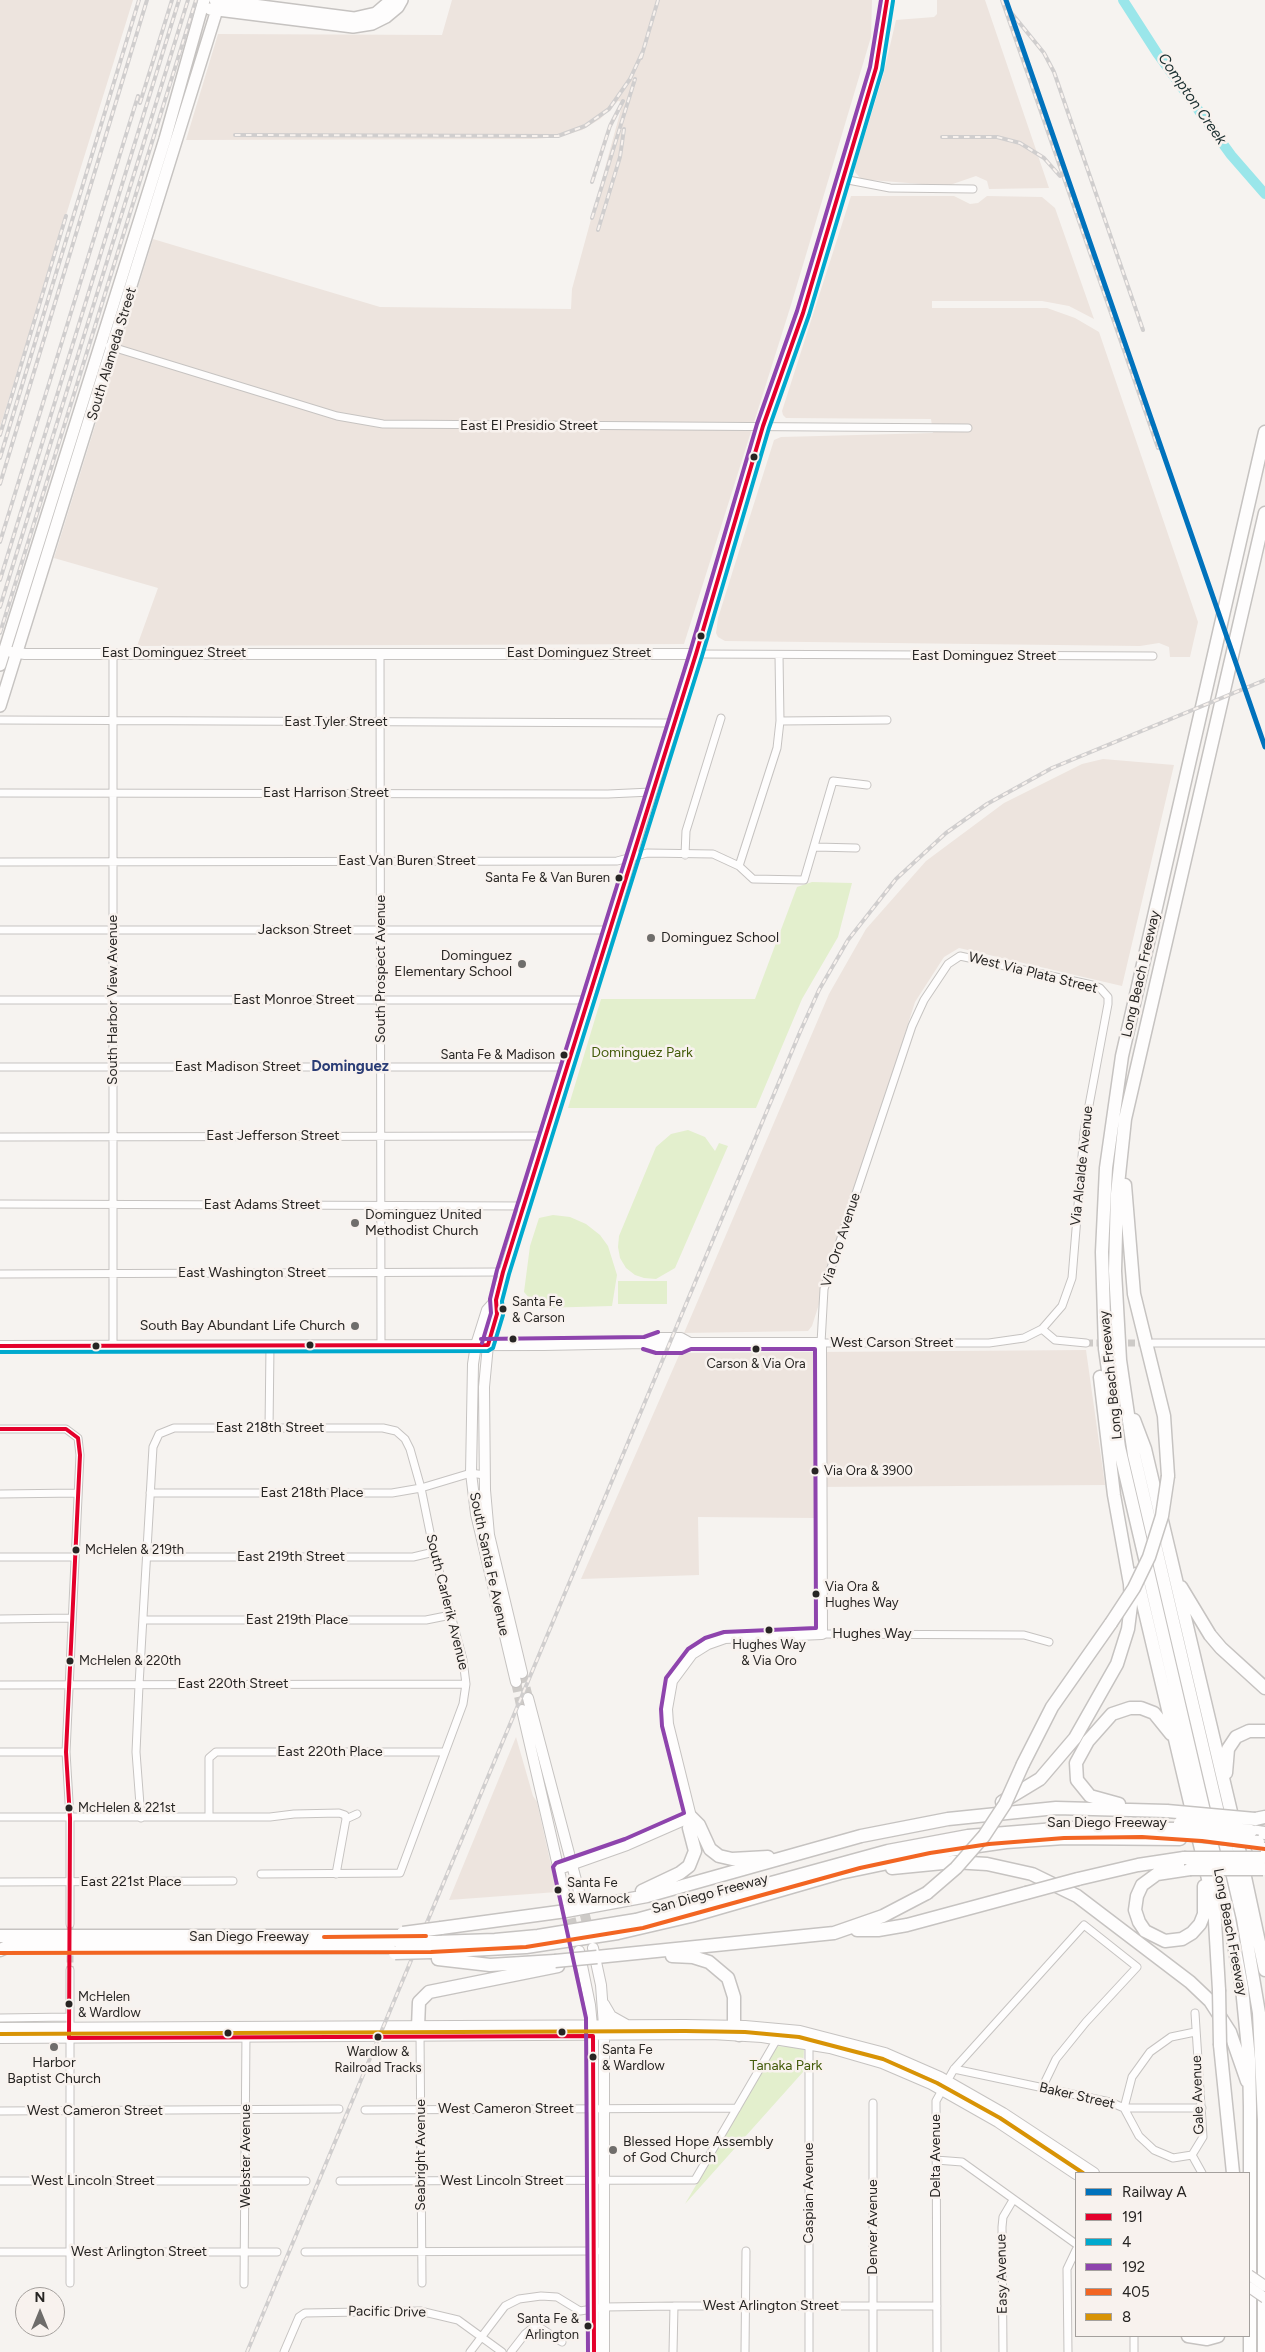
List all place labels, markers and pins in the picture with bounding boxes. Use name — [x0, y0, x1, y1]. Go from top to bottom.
unlabelled marker — [749, 452, 759, 462]
unlabelled marker — [696, 631, 706, 641]
place label: Santa Fe & Van Buren — [485, 870, 610, 886]
marker: Santa Fe & Van Buren — [614, 873, 624, 883]
place label: Dominguez School — [661, 930, 779, 946]
marker: Dominguez School — [645, 932, 657, 944]
place label: Dominguez Elementary School — [394, 948, 512, 980]
marker: Dominguez Elementary School — [516, 958, 528, 970]
place label: Santa Fe & Madison — [440, 1047, 555, 1063]
marker: Santa Fe & Madison — [559, 1050, 569, 1060]
place label: Dominguez United Methodist Church — [365, 1207, 482, 1240]
marker: Dominguez United Methodist Church — [349, 1217, 361, 1229]
place label: Santa Fe & Carson — [512, 1294, 565, 1325]
marker: Santa Fe & Carson — [498, 1304, 508, 1314]
place label: South Bay Abundant Life Church — [140, 1318, 345, 1334]
marker: South Bay Abundant Life Church — [349, 1320, 361, 1332]
unlabelled marker — [508, 1334, 518, 1344]
unlabelled marker — [305, 1340, 315, 1350]
unlabelled marker — [91, 1341, 101, 1351]
marker: Carson & Via Ora — [751, 1344, 761, 1354]
place label: Carson & Via Ora — [706, 1356, 806, 1372]
place label: Via Ora & 3900 — [824, 1463, 913, 1479]
marker: Via Ora & 3900 — [810, 1466, 820, 1476]
place label: McHelen & 219th — [85, 1542, 184, 1558]
marker: McHelen & 219th — [71, 1545, 81, 1555]
place label: Via Ora & Hughes Way — [825, 1579, 899, 1610]
marker: Via Ora & Hughes Way — [811, 1589, 821, 1599]
marker: Hughes Way & Via Oro — [764, 1625, 774, 1635]
place label: Hughes Way & Via Oro — [732, 1637, 806, 1668]
place label: McHelen & 220th — [79, 1653, 181, 1669]
marker: McHelen & 220th — [65, 1656, 75, 1666]
place label: McHelen & 221st — [78, 1800, 176, 1816]
marker: McHelen & 221st — [64, 1803, 74, 1813]
place label: Santa Fe & Warnock — [567, 1875, 630, 1906]
marker: Santa Fe & Warnock — [553, 1885, 563, 1895]
place label: McHelen & Wardlow — [78, 1989, 141, 2020]
marker: McHelen & Wardlow — [64, 1999, 74, 2009]
unlabelled marker — [557, 2027, 567, 2037]
unlabelled marker — [223, 2028, 233, 2038]
marker: Wardlow & Railroad Tracks — [373, 2032, 383, 2042]
marker: Harbor Baptist Church — [48, 2041, 60, 2053]
place label: Santa Fe & Wardlow — [602, 2042, 665, 2073]
place label: Wardlow & Railroad Tracks — [334, 2044, 422, 2075]
marker: Santa Fe & Wardlow — [588, 2052, 598, 2062]
place label: Harbor Baptist Church — [7, 2055, 101, 2088]
place label: Blessed Hope Assembly of God Church — [623, 2134, 773, 2166]
marker: Blessed Hope Assembly of God Church — [607, 2144, 619, 2156]
place label: Santa Fe & Arlington — [517, 2311, 579, 2342]
marker: Santa Fe & Arlington — [583, 2321, 593, 2331]

